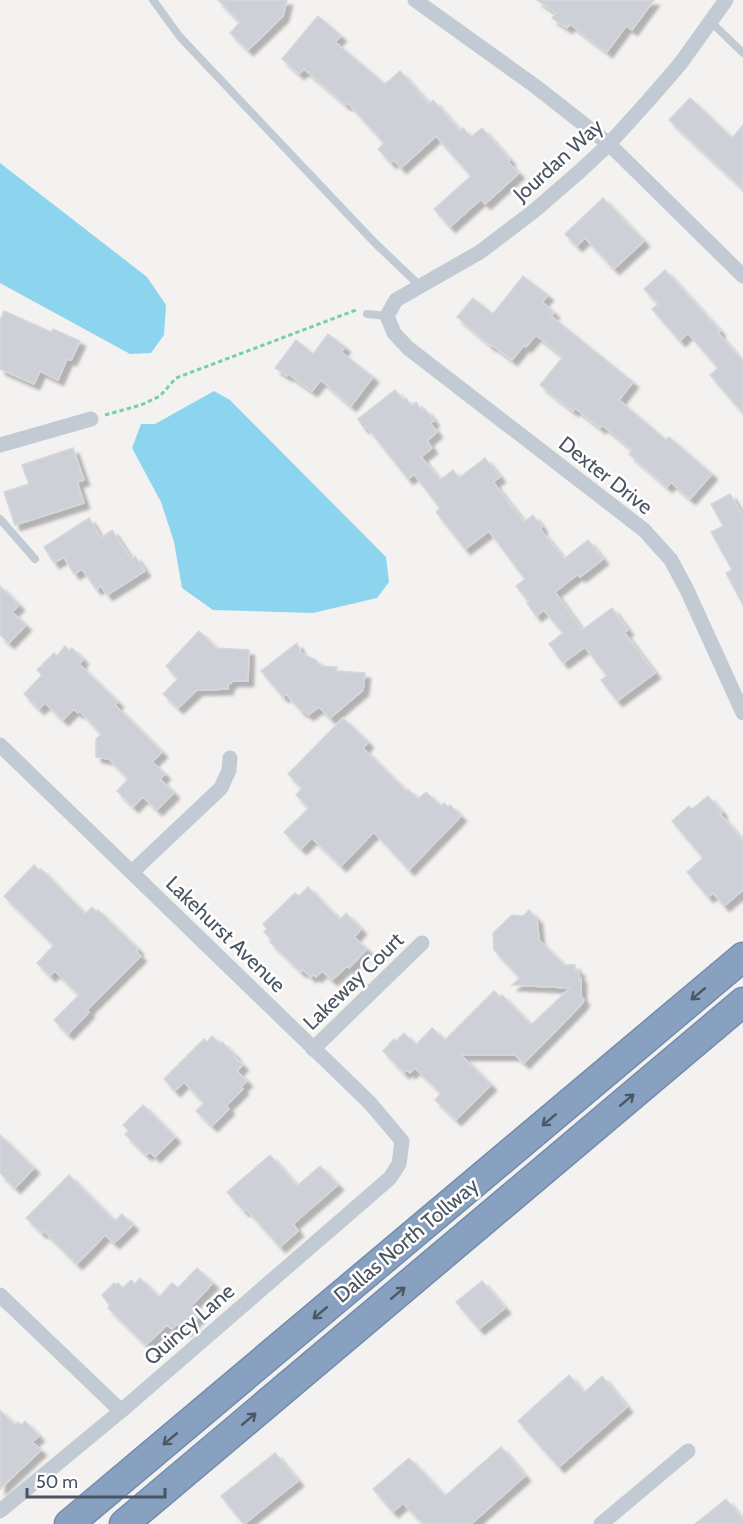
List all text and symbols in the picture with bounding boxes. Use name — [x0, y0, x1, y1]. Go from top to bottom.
street label: Jourdan Way — [507, 113, 608, 207]
street label: Dexter Drive — [554, 431, 658, 519]
street label: Lakehurst Avenue — [161, 871, 291, 997]
street label: Lakeway Court — [298, 927, 408, 1035]
one-way arrow — [690, 988, 706, 1001]
one-way arrow — [619, 1093, 634, 1107]
one-way arrow — [542, 1113, 557, 1127]
street label: Dallas North Tollway — [329, 1172, 484, 1308]
street label: Quincy Lane — [139, 1278, 239, 1370]
one-way arrow — [390, 1286, 405, 1300]
one-way arrow — [313, 1306, 328, 1320]
one-way arrow — [241, 1412, 257, 1425]
one-way arrow — [163, 1432, 178, 1446]
scale bar — [27, 1461, 165, 1499]
text: 50 m — [36, 1471, 78, 1493]

